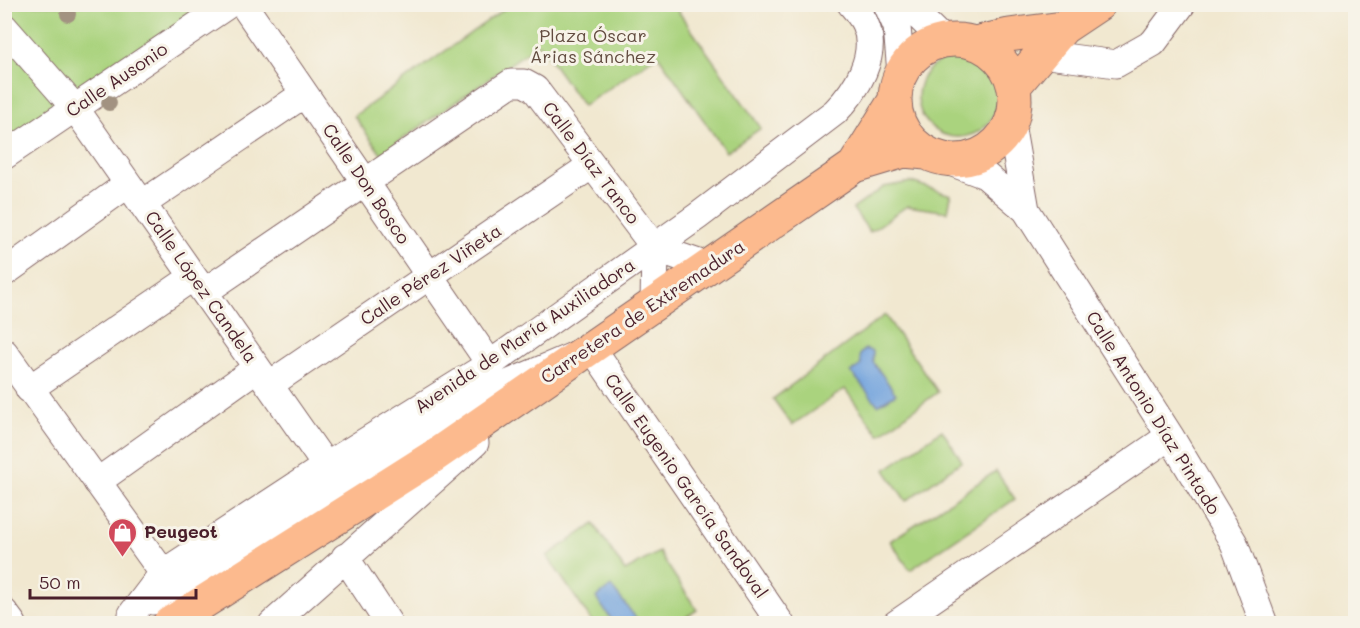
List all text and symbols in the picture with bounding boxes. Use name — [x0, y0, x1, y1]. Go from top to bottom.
park label: Plaza Óscar Árias Sánchez — [530, 23, 656, 68]
street label: Calle Ausonio — [61, 36, 172, 122]
street label: Calle Díaz Tanco — [538, 96, 646, 229]
street label: Calle Don Bosco — [318, 118, 416, 249]
street label: Calle López Candela — [140, 206, 263, 367]
street label: Calle Pérez Viñeta — [355, 218, 506, 330]
street label: Carretera de Extremadura — [536, 234, 749, 389]
street label: Avenida de María Auxiliadora — [409, 252, 639, 418]
street label: Calle Antonio Díaz Pintado — [1081, 306, 1227, 519]
street label: Calle Eugenio García Sandoval — [600, 368, 774, 603]
shop icon: Peugeot — [107, 516, 139, 558]
place label: Peugeot — [144, 519, 218, 543]
scale bar — [30, 562, 196, 600]
text: 50 m — [39, 570, 81, 594]

